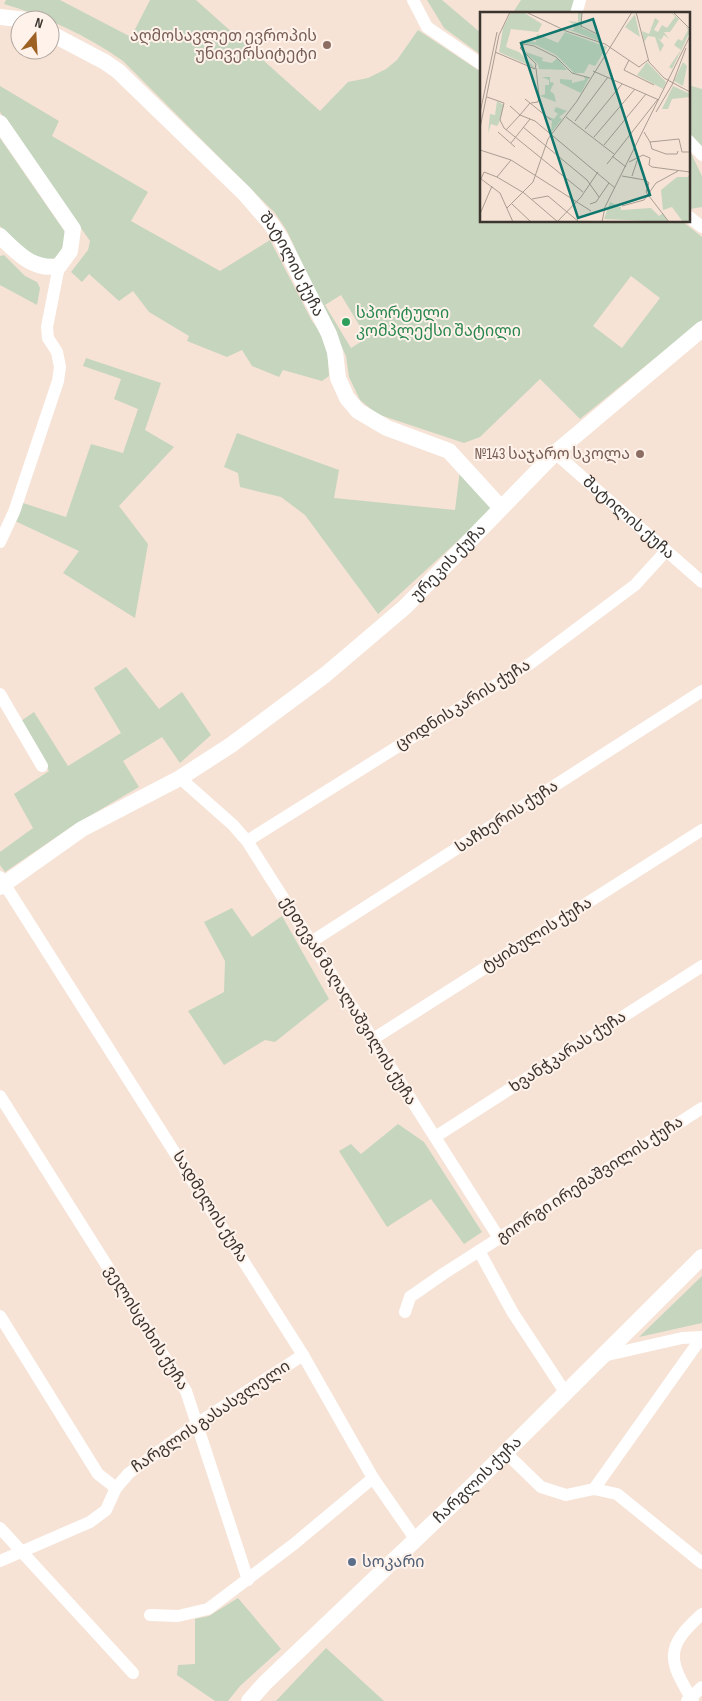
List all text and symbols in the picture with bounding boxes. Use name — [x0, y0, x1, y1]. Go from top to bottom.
north arrow — [10, 10, 60, 60]
inset map — [480, 12, 690, 222]
text: N — [33, 14, 45, 32]
place label: აღმოსავლეთ ევროპის უნივერსიტეტი — [130, 27, 317, 64]
marker: აღმოსავლეთ ევროპის უნივერსიტეტი — [321, 39, 333, 51]
street label: შატილის ქუჩა — [256, 208, 328, 320]
place label: სპორტული კომპლექსი შატილი — [356, 304, 521, 341]
marker: სპორტული კომპლექსი შატილი — [340, 316, 352, 328]
place label: №143 საჯარო სკოლა — [474, 445, 630, 464]
marker: №143 საჯარო სკოლა — [634, 448, 646, 460]
street label: შატილის ქუჩა — [579, 472, 679, 563]
street label: ურეკის ქუჩა — [407, 520, 490, 605]
street label: ცოდნისკარის ქუჩა — [392, 656, 534, 754]
street label: საჩხერის ქუჩა — [452, 777, 562, 857]
street label: ქეთევან მაღალაშვილის ქუჩა — [276, 893, 420, 1109]
street label: ტყიბულის ქუჩა — [478, 893, 596, 977]
street label: ხვანჭკარას ქუჩა — [506, 1007, 630, 1097]
street label: გიორგი ირემაშვილის ქუჩა — [493, 1113, 687, 1247]
street label: სადმელის ქუჩა — [168, 1148, 252, 1266]
street label: ველისციხის ქუჩა — [100, 1262, 192, 1394]
street label: ჩარგლის გასასვლელი — [128, 1357, 294, 1477]
street label: ჩარგლის ქუჩა — [429, 1432, 526, 1527]
place label: სოკარი — [362, 1553, 424, 1572]
marker: სოკარი — [346, 1556, 358, 1568]

